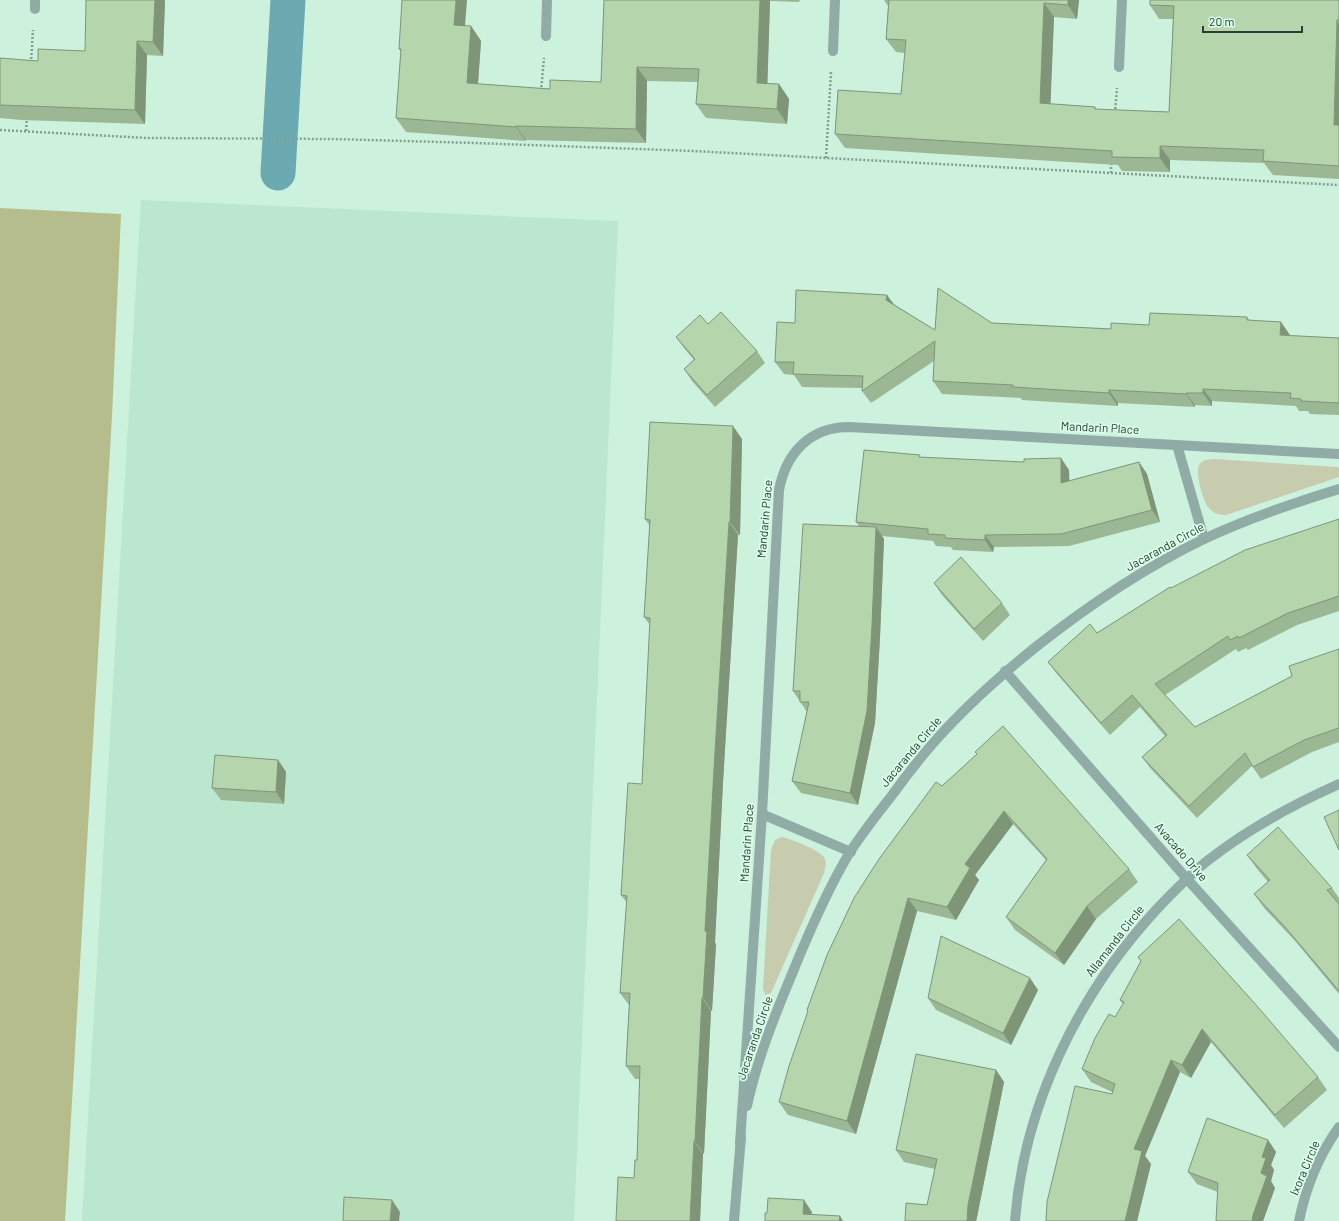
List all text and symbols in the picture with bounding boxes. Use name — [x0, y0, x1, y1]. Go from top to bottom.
scale bar — [1203, 8, 1302, 34]
text: 20 m — [1209, 14, 1235, 28]
street label: Mandarin Place — [1060, 418, 1140, 436]
street label: Mandarin Place — [754, 479, 774, 559]
street label: Jacaranda Circle — [1123, 519, 1206, 573]
street label: Jacaranda Circle — [877, 713, 944, 789]
street label: Mandarin Place — [736, 803, 756, 883]
street label: Avacado Drive — [1152, 819, 1211, 884]
street label: Allamanda Circle — [1082, 902, 1146, 979]
street label: Jacaranda Circle — [733, 994, 775, 1081]
street label: Ixora Circle — [1286, 1138, 1322, 1197]

